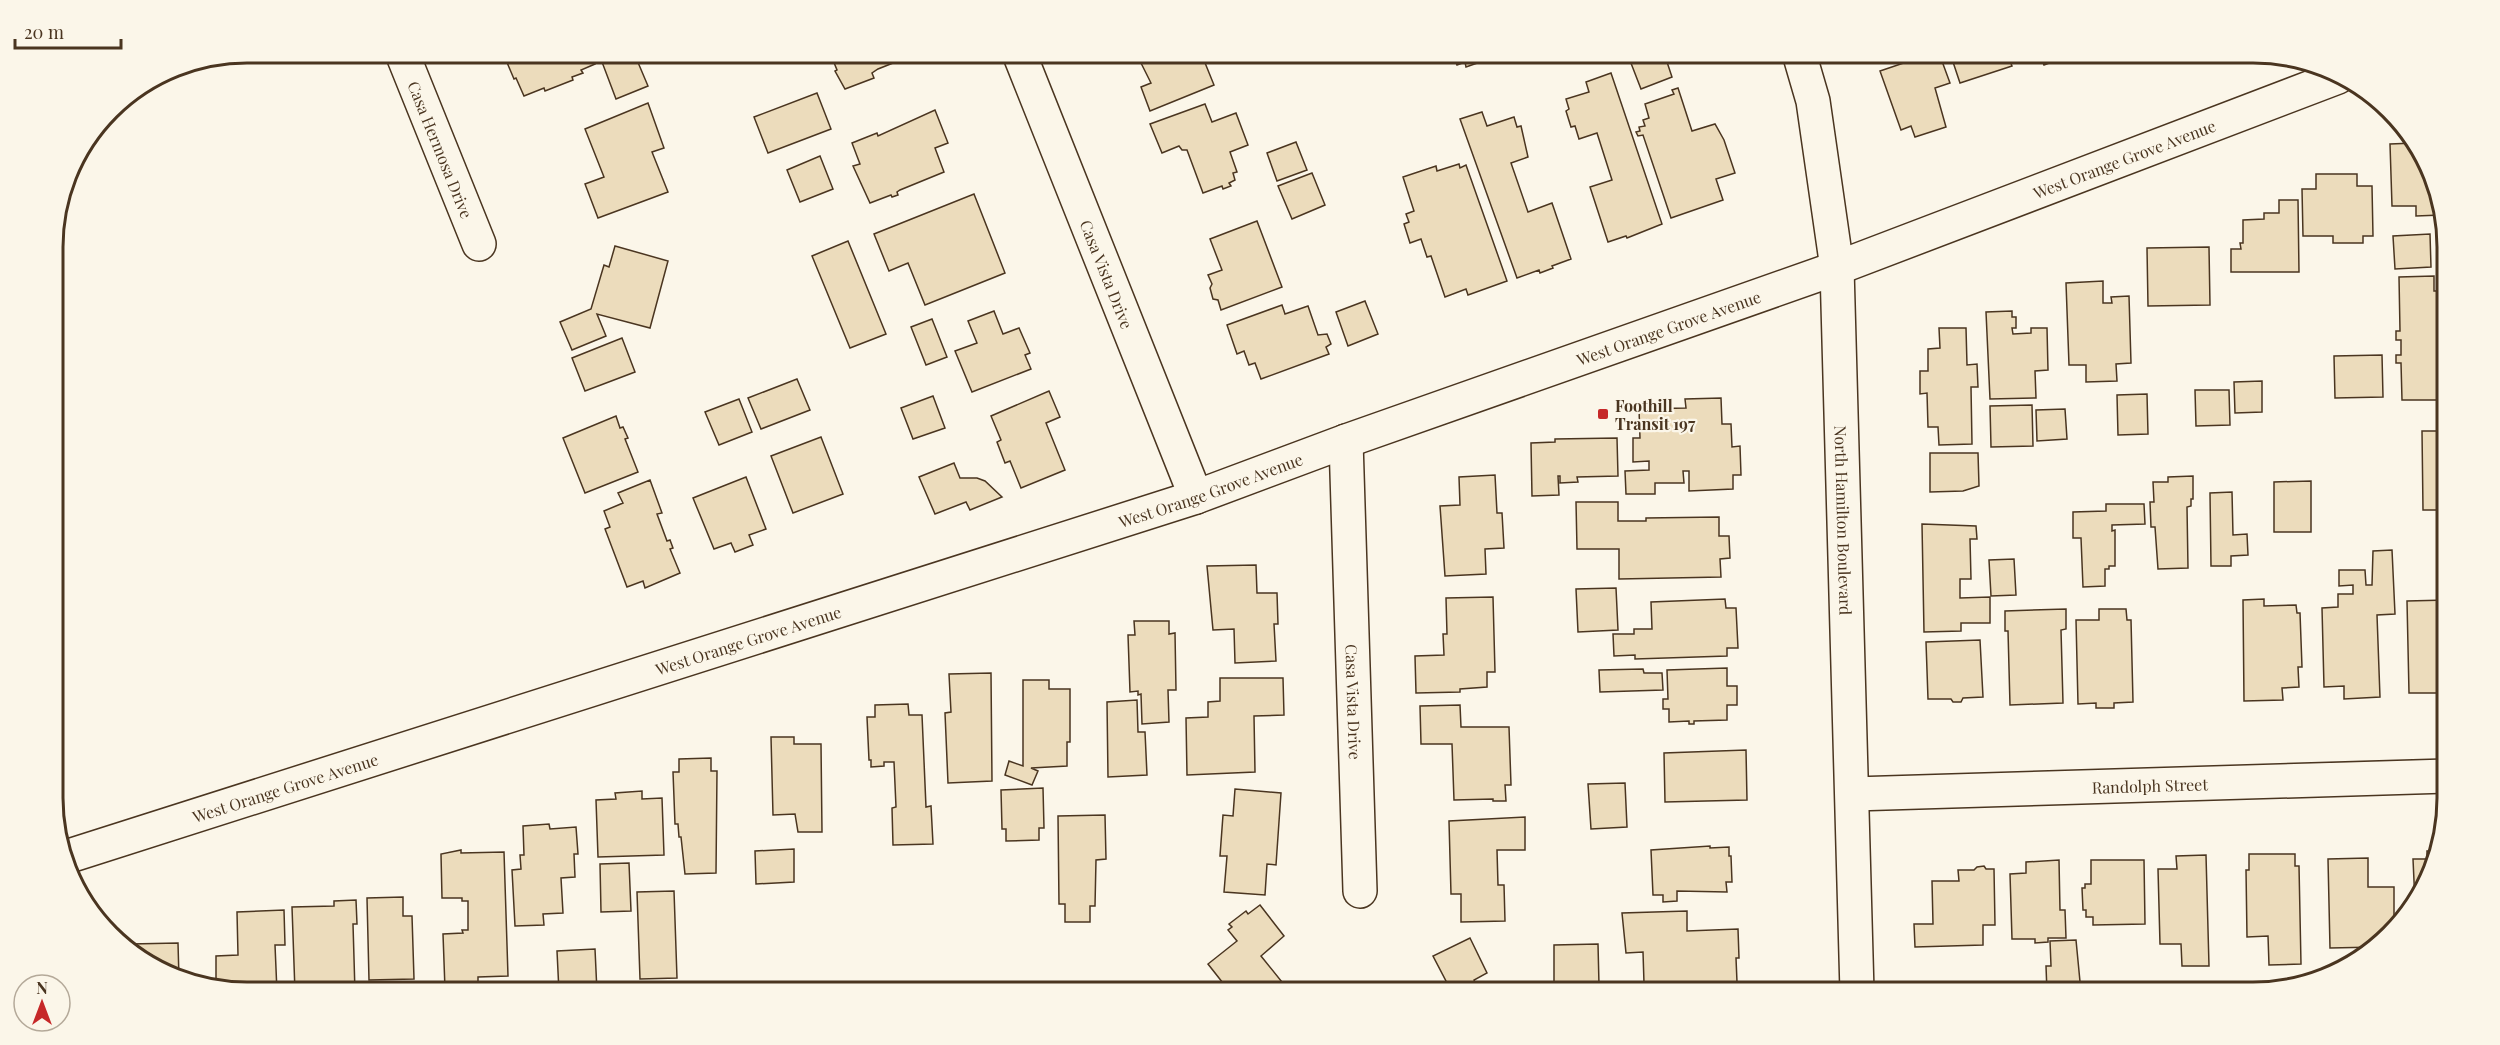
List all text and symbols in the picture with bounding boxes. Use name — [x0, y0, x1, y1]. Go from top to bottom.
scale bar — [15, 12, 122, 50]
text: 20 m — [24, 20, 64, 44]
street label: Casa Hermosa Drive — [404, 78, 478, 221]
street label: West Orange Grove Avenue — [2029, 114, 2218, 203]
street label: Casa Vista Drive — [1076, 217, 1138, 332]
street label: West Orange Grove Avenue — [1573, 285, 1763, 370]
place label: Foothill Transit 197 — [1615, 395, 1696, 434]
marker: Foothill Transit 197 — [1596, 407, 1610, 421]
street label: North Hamilton Boulevard — [1831, 425, 1857, 615]
street label: West Orange Grove Avenue — [1115, 448, 1305, 532]
street label: West Orange Grove Avenue — [652, 600, 844, 679]
street label: Casa Vista Drive — [1342, 644, 1366, 760]
street label: West Orange Grove Avenue — [189, 748, 381, 827]
street label: Randolph Street — [2092, 773, 2209, 797]
north arrow — [12, 973, 72, 1033]
text: N — [36, 977, 48, 998]

